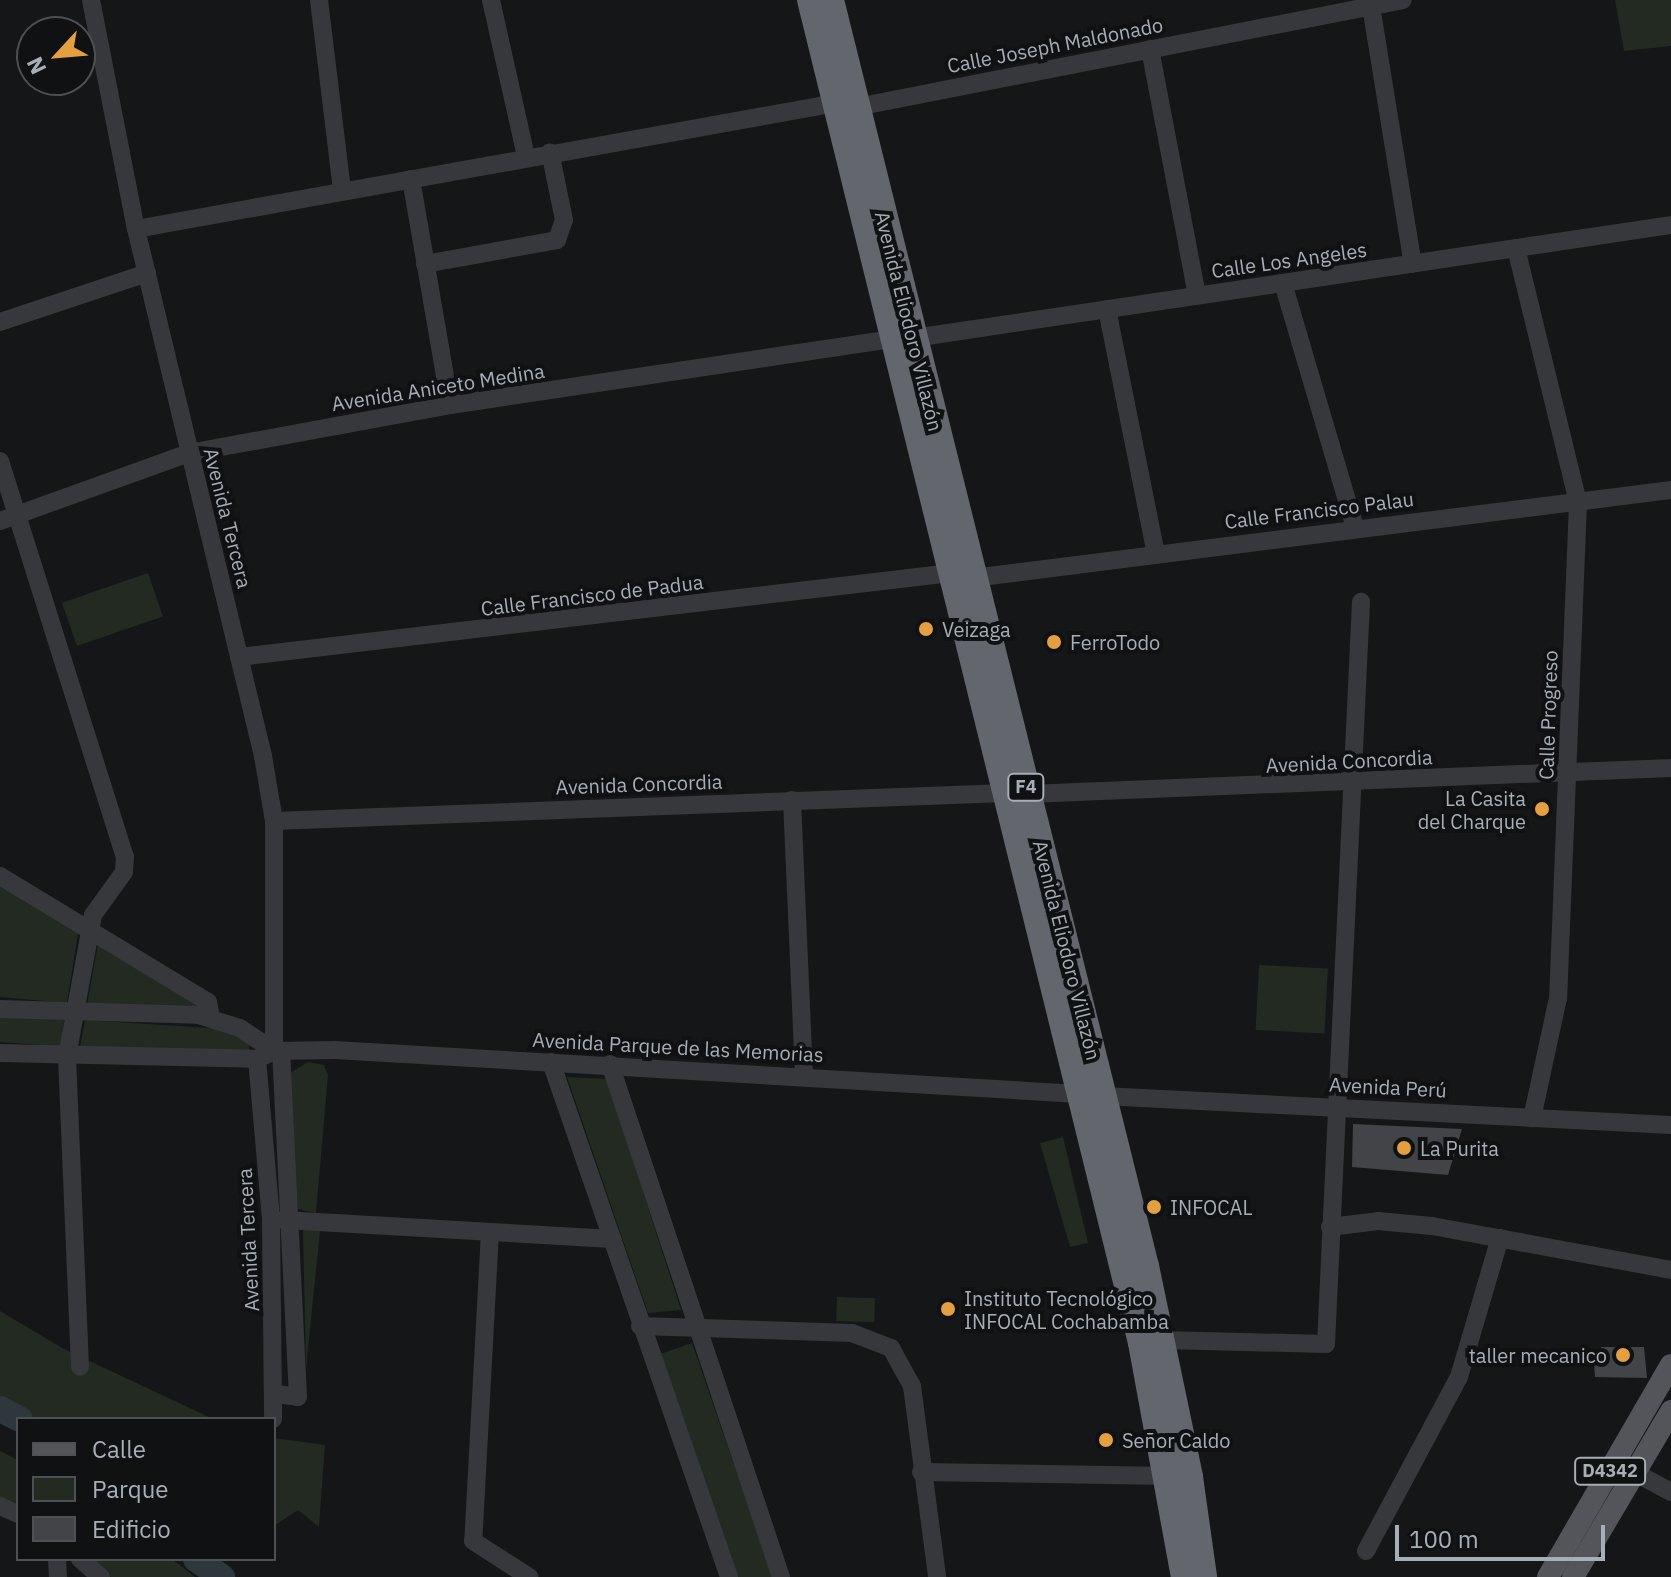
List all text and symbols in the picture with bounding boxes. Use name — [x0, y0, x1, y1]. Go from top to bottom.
street label: Calle Joseph Maldonado — [945, 12, 1165, 78]
north arrow — [16, 16, 96, 96]
text: N — [19, 52, 52, 79]
street label: Avenida Eliodoro Villazón — [870, 208, 948, 434]
street label: Calle Los Angeles — [1210, 237, 1368, 283]
street label: Avenida Aniceto Medina — [330, 358, 546, 416]
street label: Avenida Tercera — [199, 445, 257, 591]
street label: Calle Francisco Palau — [1223, 486, 1415, 534]
street label: Calle Francisco de Padua — [479, 569, 705, 621]
place label: Veizaga — [942, 617, 1011, 641]
marker: Veizaga — [917, 620, 935, 638]
place label: FerroTodo — [1070, 630, 1160, 654]
marker: FerroTodo — [1045, 633, 1063, 651]
street label: Calle Progreso — [1534, 650, 1562, 780]
street label: Avenida Concordia — [1265, 745, 1433, 777]
street label: Avenida Concordia — [555, 769, 723, 799]
road number: F4 — [1006, 773, 1046, 801]
place label: La Casita del Charque — [1418, 786, 1526, 833]
marker: La Casita del Charque — [1533, 800, 1551, 818]
street label: Avenida Eliodoro Villazón — [1028, 837, 1106, 1063]
street label: Avenida Parque de las Memorias — [532, 1027, 824, 1067]
street label: Avenida Perú — [1329, 1072, 1447, 1102]
place label: La Purita — [1420, 1136, 1499, 1160]
marker: La Purita — [1395, 1139, 1413, 1157]
street label: Avenida Tercera — [232, 1168, 264, 1312]
place label: INFOCAL — [1170, 1195, 1252, 1219]
marker: INFOCAL — [1145, 1198, 1163, 1216]
place label: Instituto Tecnológico INFOCAL Cochabamba — [964, 1286, 1169, 1333]
marker: Instituto Tecnológico INFOCAL Cochabamba — [939, 1300, 957, 1318]
place label: taller mecanico — [1469, 1343, 1607, 1367]
marker: taller mecanico — [1614, 1346, 1632, 1364]
legend — [16, 1417, 276, 1561]
place label: Señor Caldo — [1122, 1428, 1231, 1452]
marker: Señor Caldo — [1097, 1431, 1115, 1449]
text: Calle — [92, 1433, 146, 1465]
road number: D4342 — [1574, 1457, 1646, 1485]
text: Parque — [92, 1473, 169, 1505]
scale bar — [1399, 1509, 1609, 1559]
text: Edificio — [92, 1513, 171, 1545]
text: 100 m — [1409, 1523, 1479, 1555]

